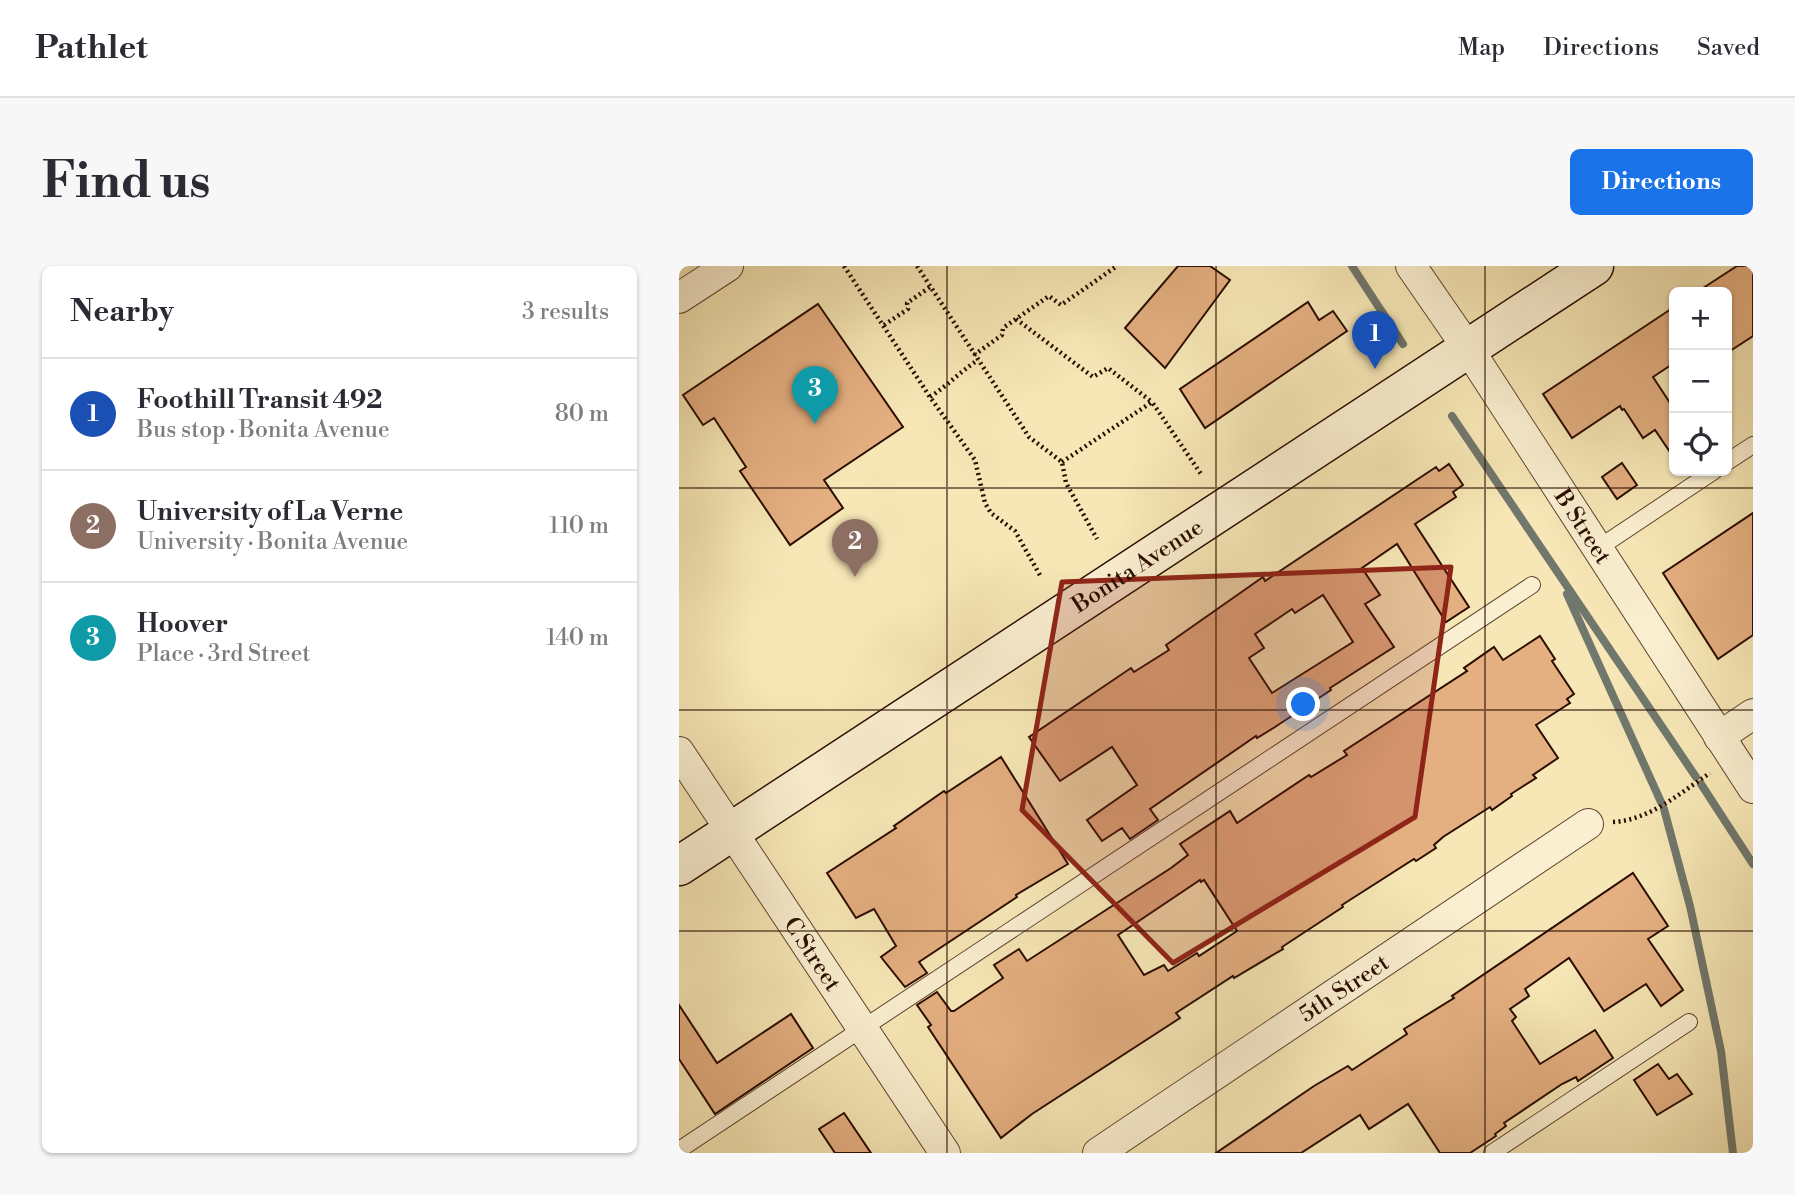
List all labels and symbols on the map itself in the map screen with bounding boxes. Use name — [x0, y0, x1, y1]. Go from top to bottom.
pin: 1 — [1352, 311, 1398, 369]
pin: 3 — [792, 366, 838, 424]
street label: B Street — [1547, 483, 1617, 569]
street label: Bonita Avenue — [1066, 513, 1209, 620]
pin: 2 — [832, 519, 878, 577]
your location — [1286, 687, 1320, 721]
street label: C Street — [777, 912, 847, 997]
street label: 5th Street — [1294, 949, 1394, 1029]

